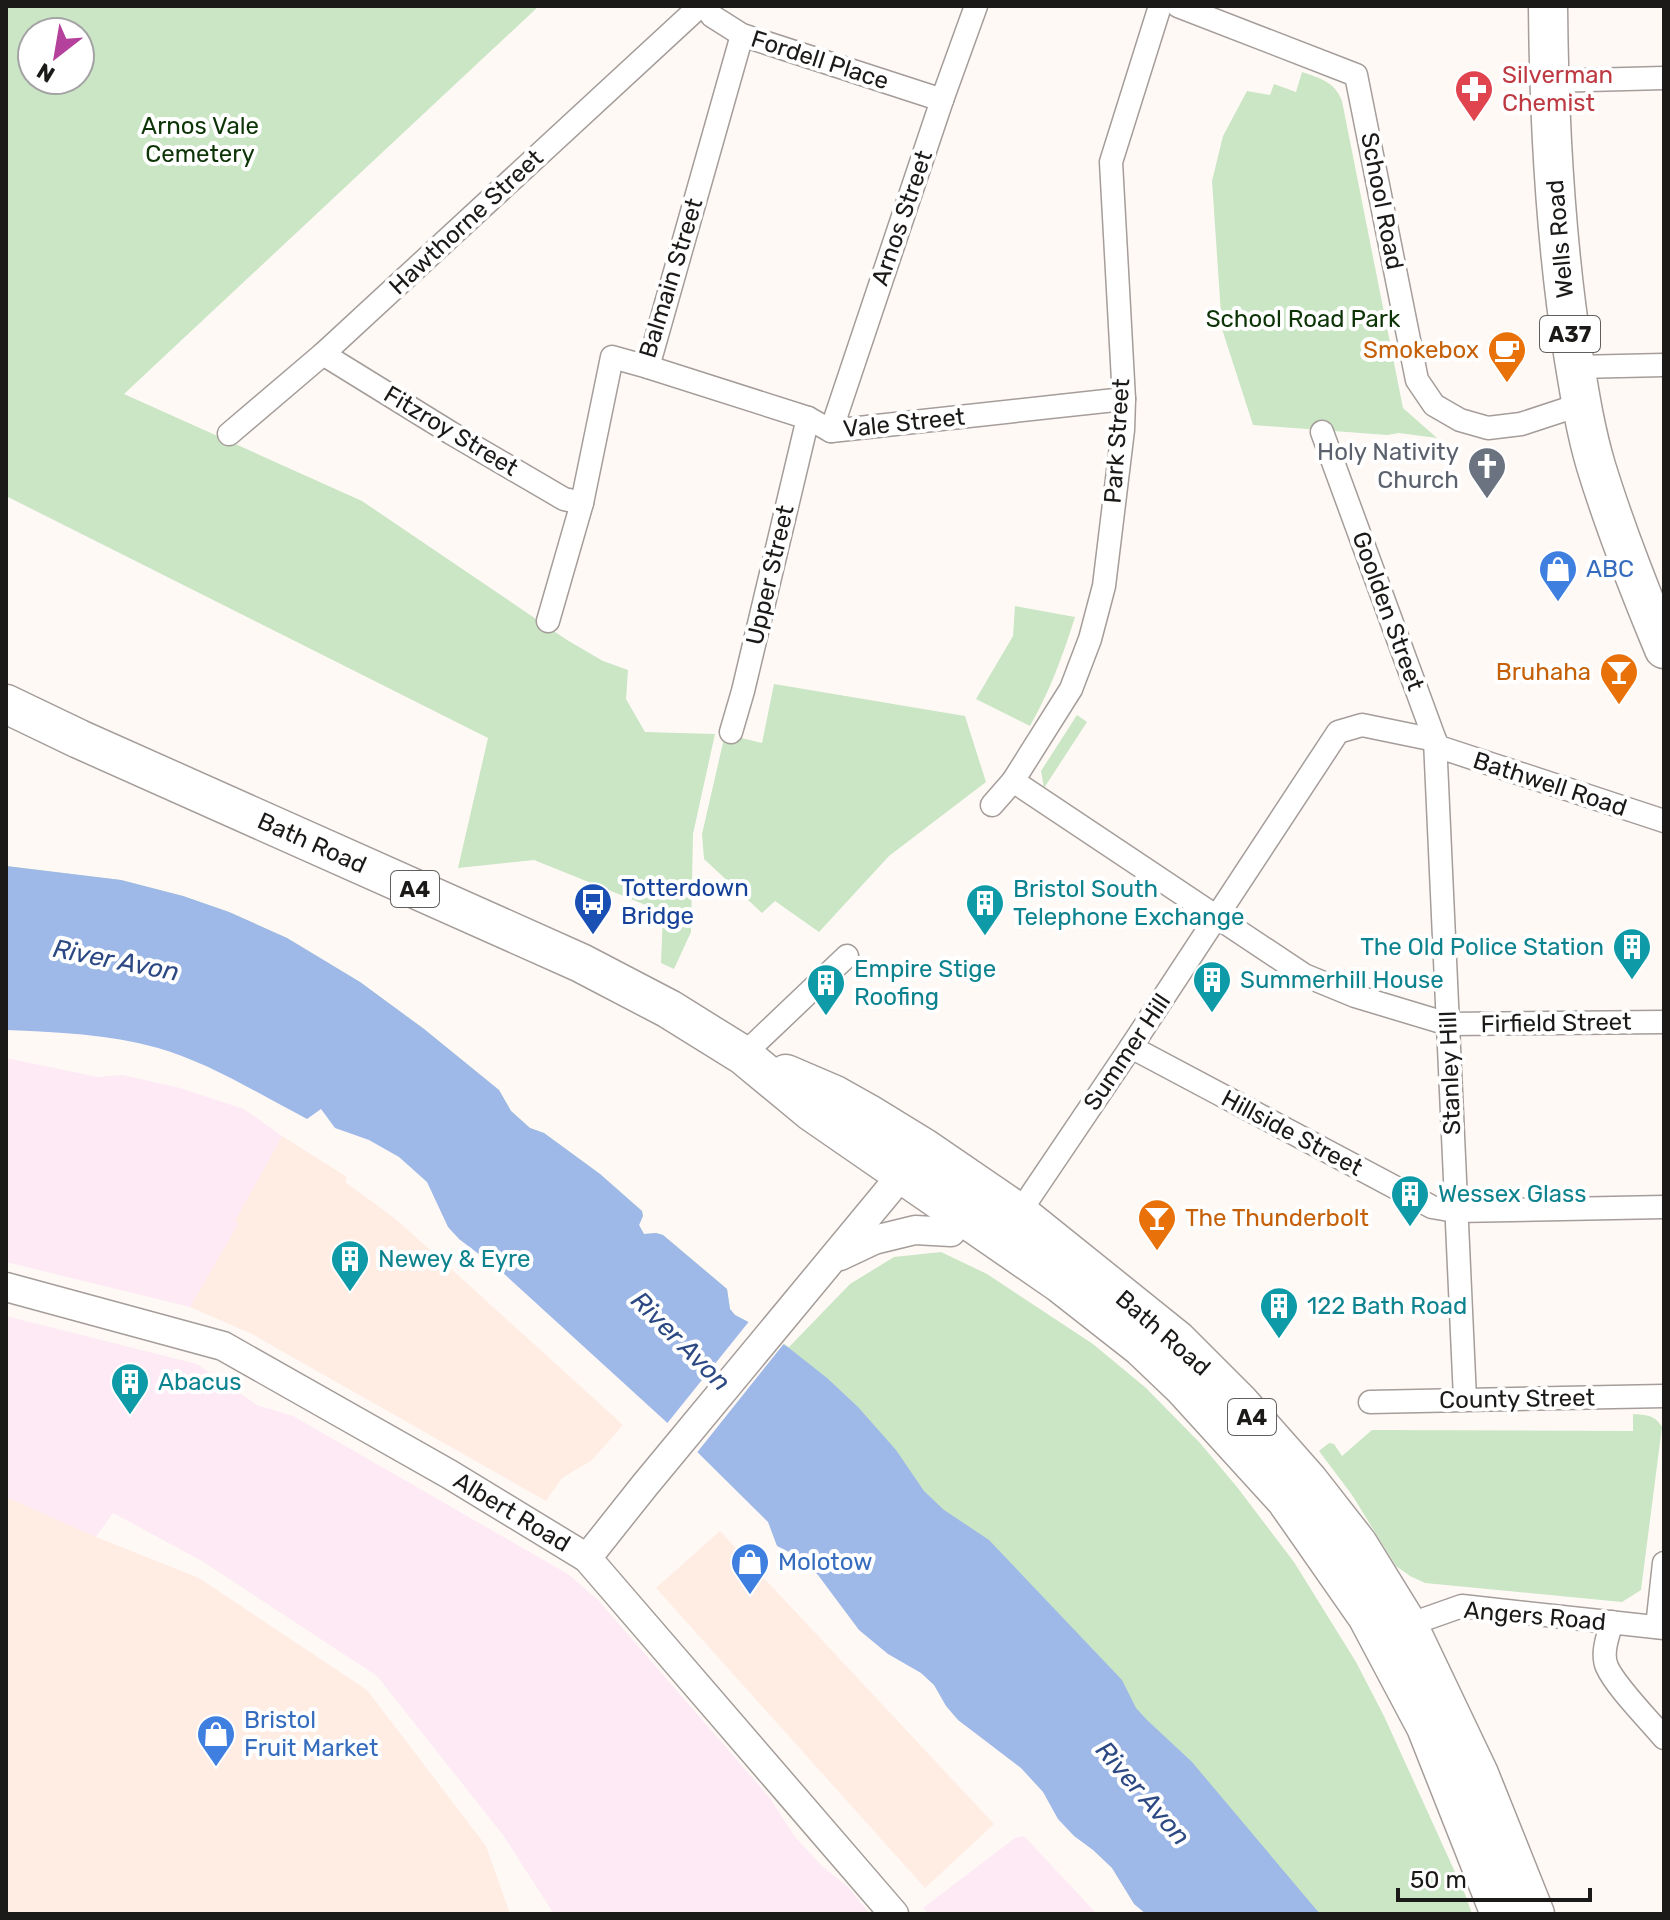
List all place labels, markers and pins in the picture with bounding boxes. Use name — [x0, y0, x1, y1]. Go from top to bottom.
place label: Silverman Chemist — [1502, 61, 1613, 117]
pharmacy icon: Silverman Chemist — [1453, 68, 1495, 123]
cafe icon: Smokebox — [1486, 329, 1528, 384]
place label: Smokebox — [1363, 336, 1479, 364]
place label: Holy Nativity Church — [1317, 438, 1459, 494]
church icon: Holy Nativity Church — [1466, 445, 1508, 500]
shop icon: ABC — [1537, 548, 1579, 603]
place label: ABC — [1586, 555, 1634, 583]
bar icon: Bruhaha — [1598, 651, 1640, 706]
place label: Bruhaha — [1496, 658, 1591, 686]
place label: Totterdown Bridge — [621, 874, 749, 930]
place label: Bristol South Telephone Exchange — [1013, 875, 1244, 931]
bus stop icon: Totterdown Bridge — [572, 881, 614, 936]
building icon: Bristol South Telephone Exchange — [964, 882, 1006, 937]
building icon: The Old Police Station — [1611, 926, 1653, 981]
place label: The Old Police Station — [1360, 933, 1604, 961]
place label: Empire Stige Roofing — [854, 955, 996, 1011]
building icon: Summerhill House — [1191, 959, 1233, 1014]
building icon: Empire Stige Roofing — [805, 962, 847, 1017]
place label: Summerhill House — [1240, 966, 1444, 994]
building icon: Wessex Glass — [1389, 1173, 1431, 1228]
place label: Wessex Glass — [1438, 1180, 1587, 1208]
bar icon: The Thunderbolt — [1136, 1197, 1178, 1252]
place label: The Thunderbolt — [1185, 1204, 1369, 1232]
building icon: Newey & Eyre — [329, 1238, 371, 1293]
place label: Newey & Eyre — [378, 1245, 530, 1273]
building icon: 122 Bath Road — [1258, 1285, 1300, 1340]
place label: 122 Bath Road — [1307, 1292, 1467, 1320]
building icon: Abacus — [109, 1361, 151, 1416]
place label: Abacus — [158, 1368, 242, 1396]
shop icon: Molotow — [729, 1541, 771, 1596]
place label: Molotow — [778, 1548, 872, 1576]
place label: Bristol Fruit Market — [244, 1706, 378, 1762]
shop icon: Bristol Fruit Market — [195, 1713, 237, 1768]

